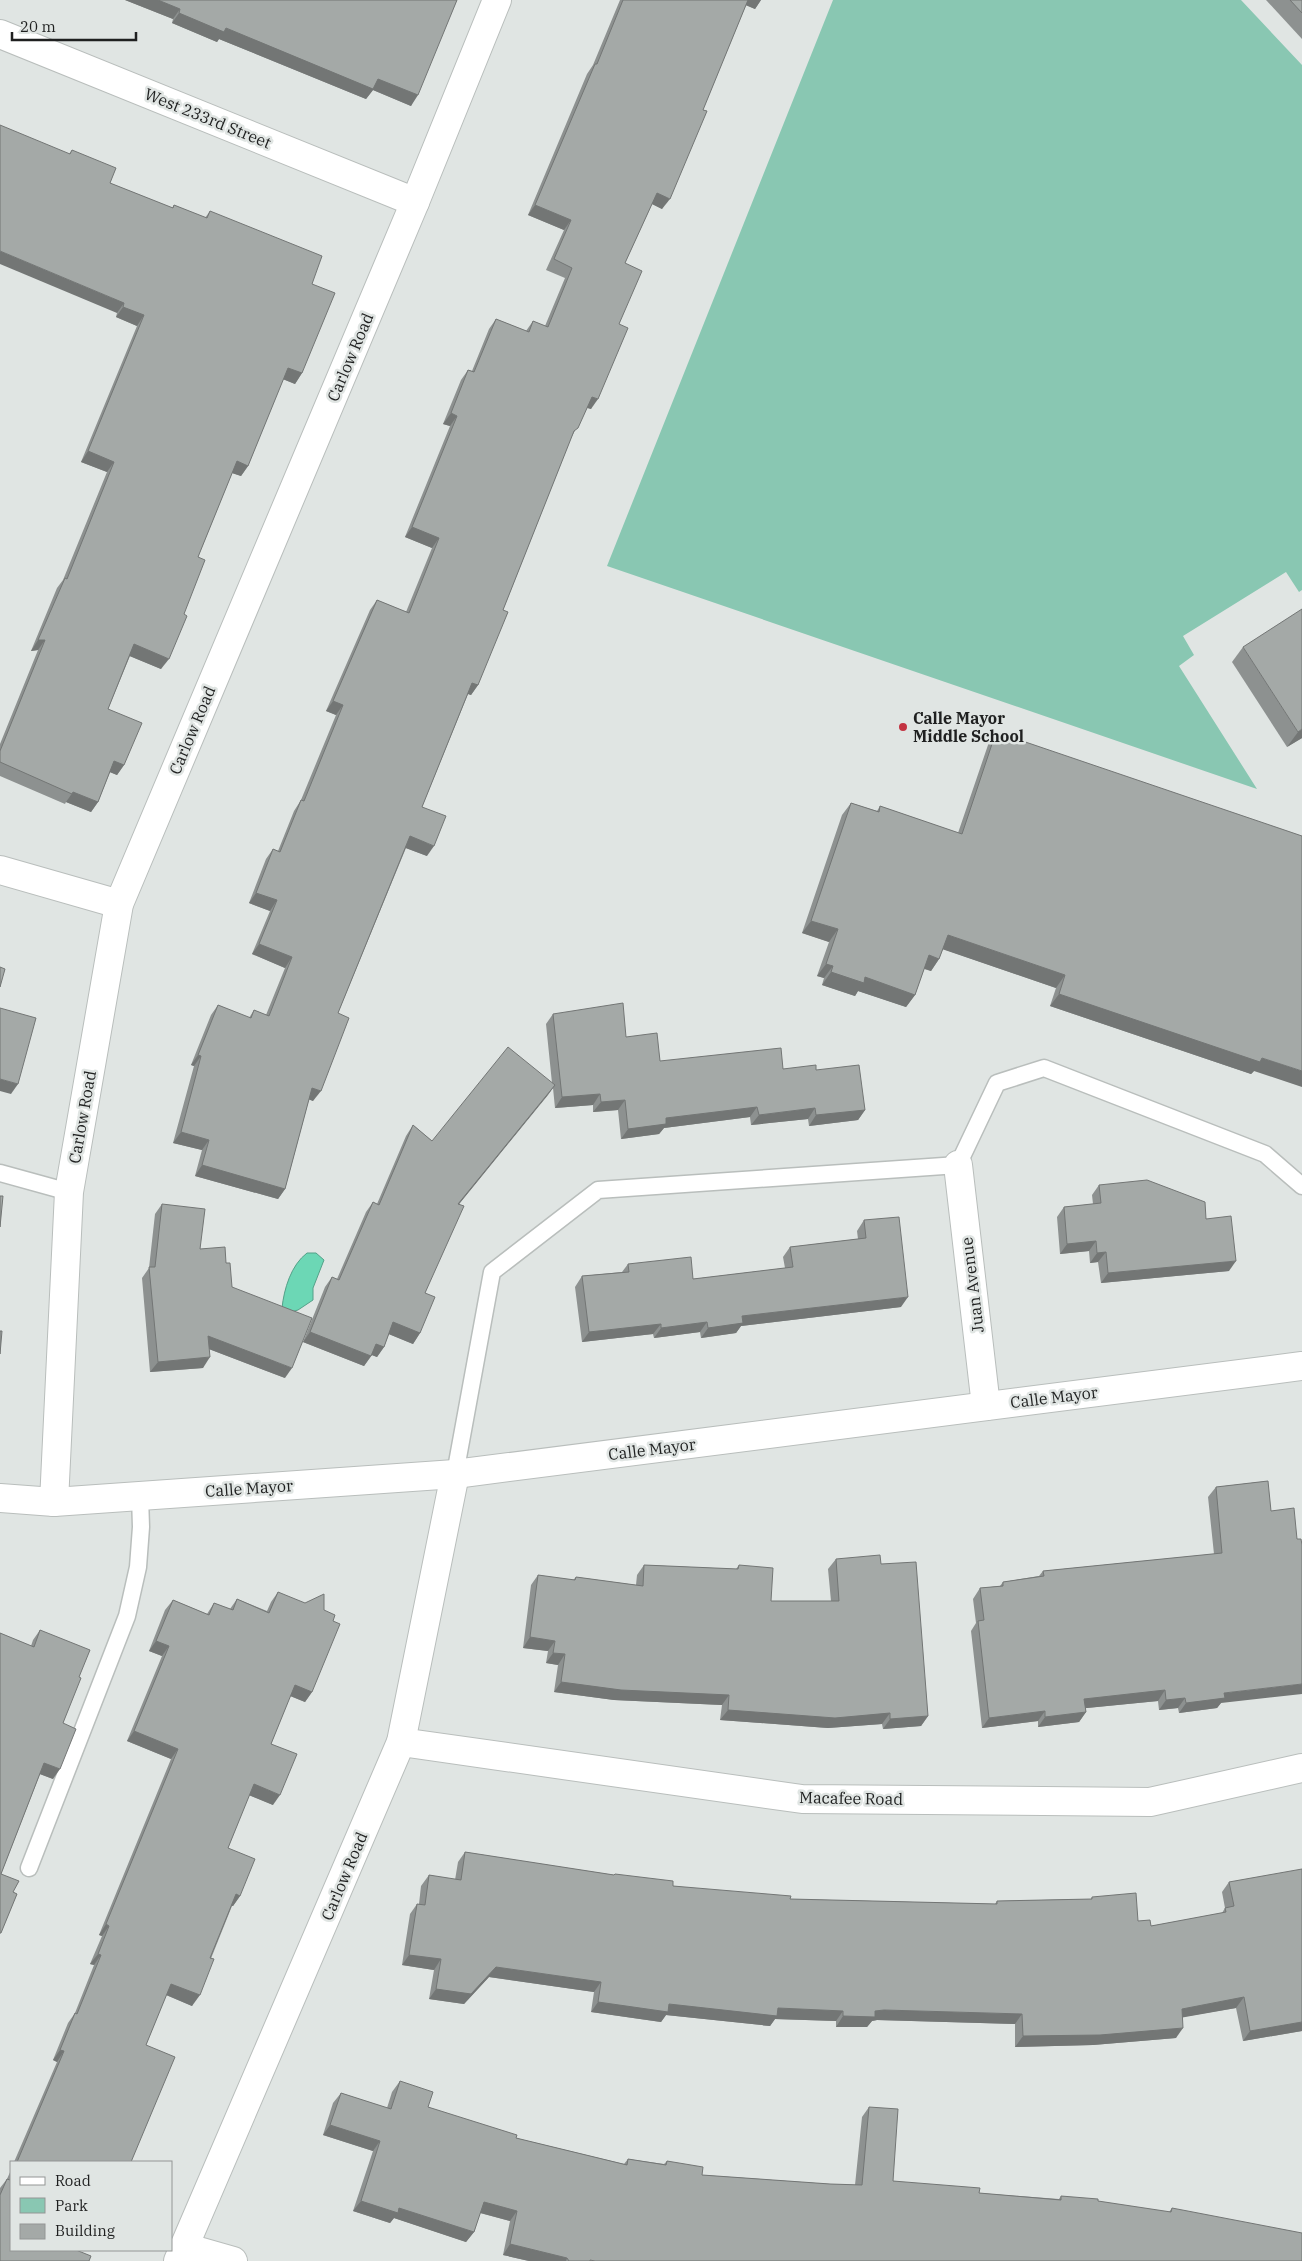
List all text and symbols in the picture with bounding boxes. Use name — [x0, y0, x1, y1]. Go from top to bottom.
scale bar — [12, 10, 136, 42]
text: 20 m — [20, 17, 56, 36]
street label: West 233rd Street — [142, 84, 274, 153]
street label: Carlow Road — [322, 310, 378, 404]
street label: Carlow Road — [164, 683, 220, 777]
place label: Calle Mayor Middle School — [913, 708, 1024, 746]
marker: Calle Mayor Middle School — [897, 721, 909, 733]
street label: Carlow Road — [64, 1069, 100, 1165]
street label: Juan Avenue — [956, 1236, 988, 1334]
street label: Calle Mayor — [1009, 1382, 1099, 1412]
street label: Calle Mayor — [607, 1434, 697, 1464]
street label: Calle Mayor — [204, 1475, 294, 1501]
street label: Macafee Road — [799, 1787, 903, 1809]
street label: Carlow Road — [316, 1829, 372, 1923]
legend — [10, 2161, 172, 2251]
text: Road — [55, 2171, 91, 2190]
text: Park — [55, 2196, 88, 2215]
text: Building — [55, 2221, 115, 2240]

